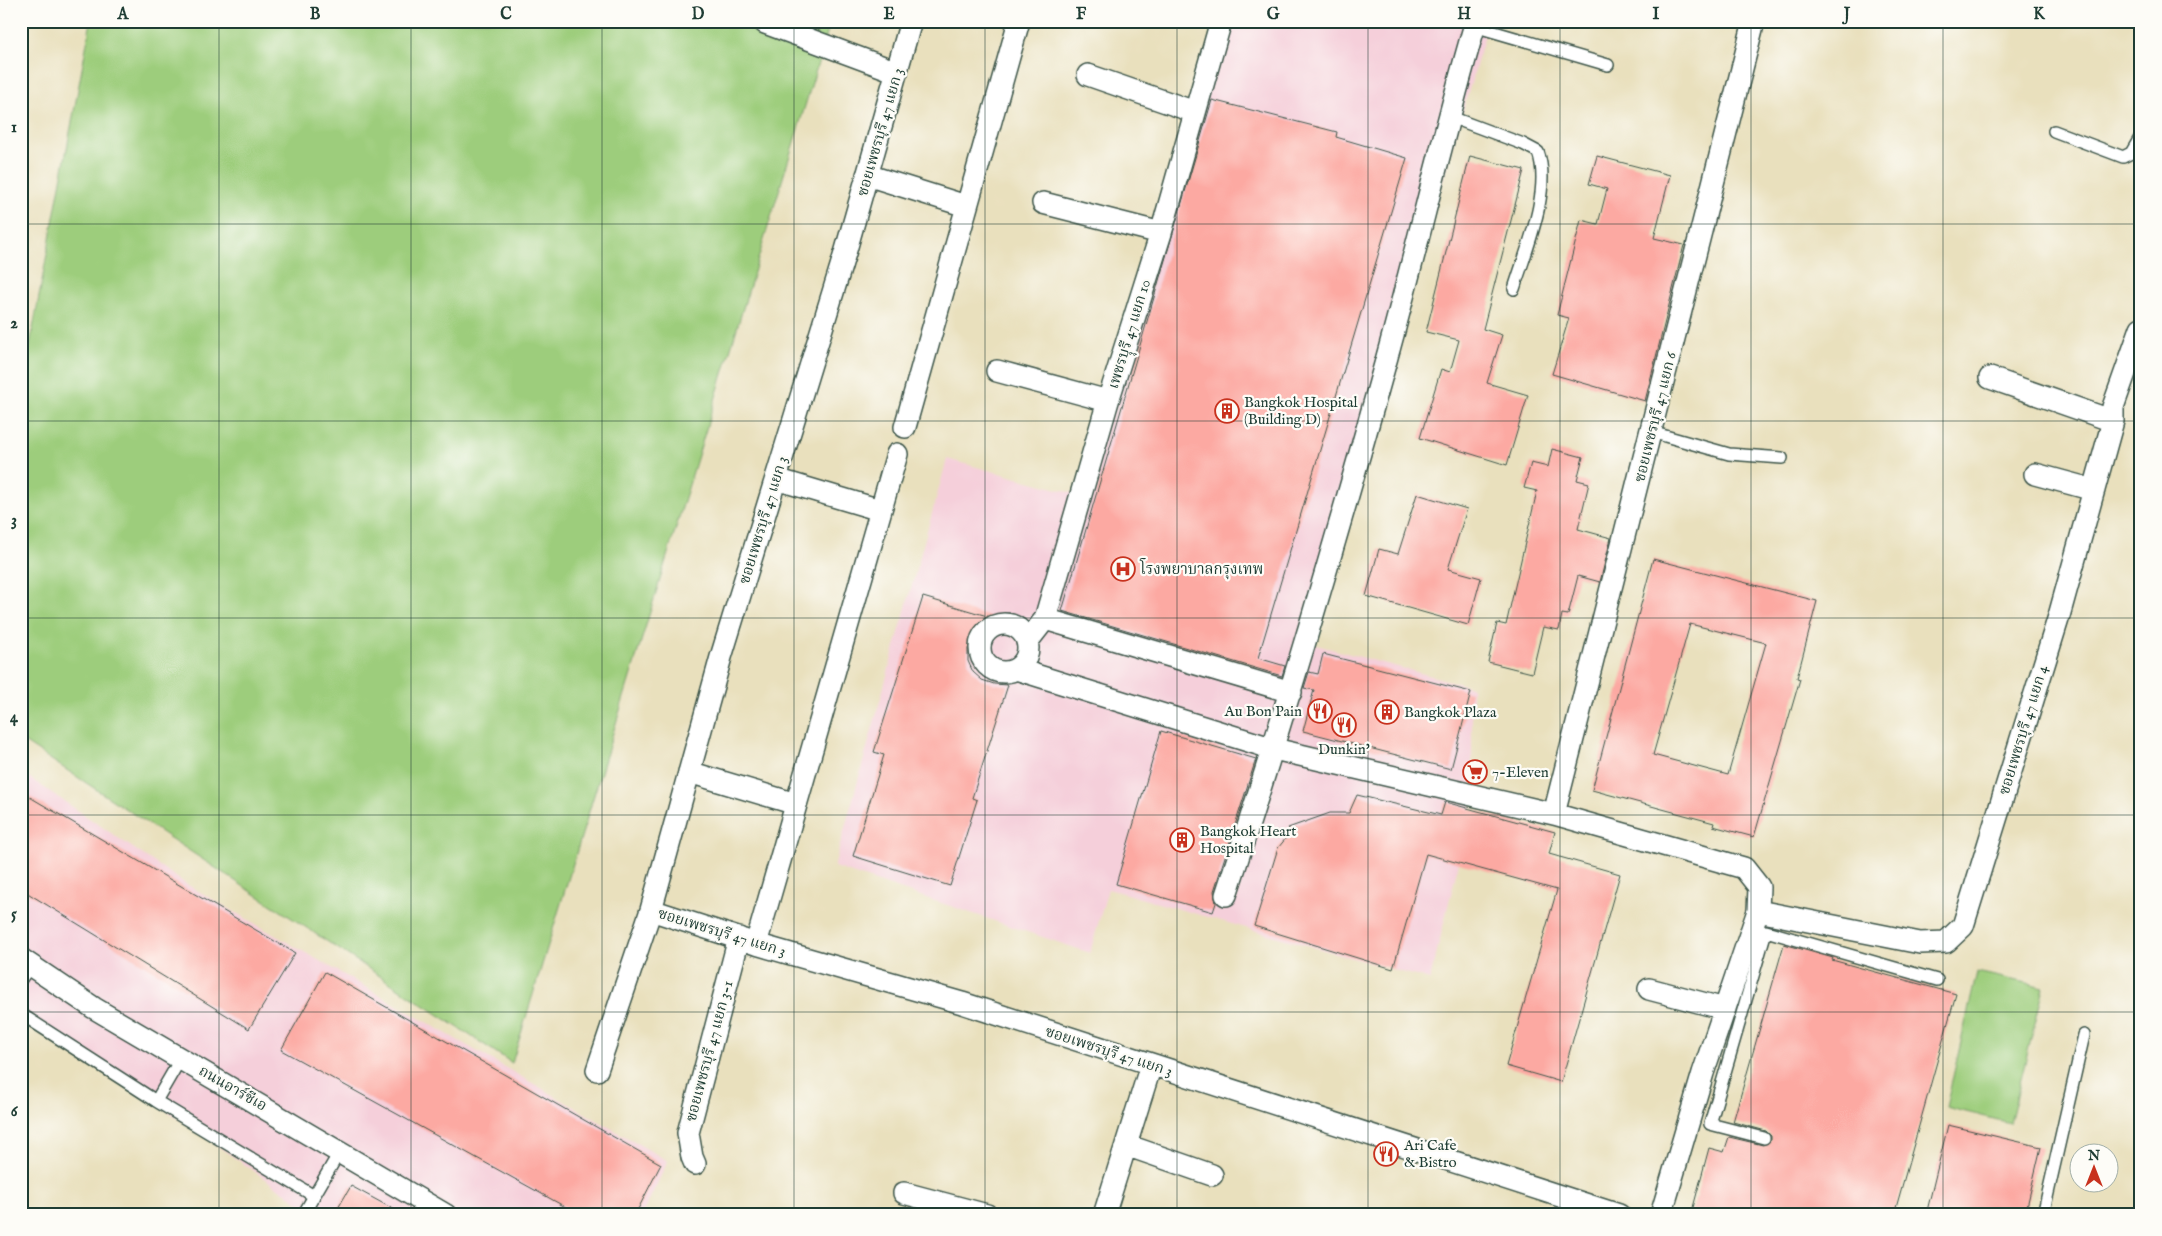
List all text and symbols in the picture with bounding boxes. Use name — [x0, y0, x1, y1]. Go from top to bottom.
text: A — [117, 5, 130, 25]
text: B — [310, 5, 321, 25]
text: C — [500, 5, 512, 25]
text: D — [692, 5, 705, 25]
text: E — [883, 5, 895, 25]
text: F — [1076, 5, 1087, 25]
text: G — [1267, 5, 1280, 25]
text: H — [1457, 5, 1471, 25]
text: I — [1653, 5, 1660, 25]
text: J — [1842, 5, 1851, 25]
text: K — [2033, 5, 2046, 25]
street label: ซอยเพชรบุรี 47 แยก 3 — [853, 66, 909, 199]
text: 1 — [11, 118, 17, 138]
street label: เพชรบุุรี 47 แยก 10 — [1104, 277, 1160, 393]
text: 2 — [10, 314, 18, 334]
street label: ซอยเพชรบุรี 47 แยก 6 — [1630, 349, 1682, 484]
place label: Bangkok Hospital (Building D) — [1244, 393, 1358, 429]
building icon: Bangkok Hospital (Building D) — [1214, 398, 1240, 424]
street label: ซอยเพชรบุรี 47 แยก 3 — [735, 454, 793, 587]
text: 3 — [11, 511, 17, 531]
hospital icon: โรงพยาบาลกรุงเทพ — [1110, 556, 1136, 582]
place label: โรงพยาบาลกรุงเทพ — [1139, 558, 1263, 580]
street label: ซอยเพชรบุรี 47 แยก 4 — [1995, 662, 2053, 798]
restaurant icon: Au Bon Pain — [1307, 698, 1333, 724]
building icon: Bangkok Plaza — [1374, 699, 1400, 725]
place label: Au Bon Pain — [1224, 702, 1302, 721]
place label: Bangkok Plaza — [1404, 703, 1497, 722]
text: 4 — [10, 708, 19, 728]
restaurant icon: Dunkin' — [1331, 712, 1357, 738]
place label: Dunkin' — [1318, 740, 1370, 759]
supermarket icon: 7-Eleven — [1462, 759, 1488, 785]
place label: 7-Eleven — [1492, 763, 1549, 782]
place label: Bangkok Heart Hospital — [1200, 822, 1296, 858]
building icon: Bangkok Heart Hospital — [1169, 827, 1195, 853]
street label: ซอยเพชรบุรี 47 แยก 3 — [655, 904, 788, 962]
text: 5 — [11, 905, 17, 925]
street label: ซอยเพชรบุรี 47 แยก 3-1 — [681, 978, 738, 1124]
street label: ซอยเพชรบุรี 47 แยก 3 — [1042, 1022, 1175, 1082]
street label: ถนนอาร์ซีเอ — [195, 1060, 271, 1116]
text: 6 — [11, 1102, 19, 1122]
place label: Ari Cafe & Bistro — [1403, 1136, 1457, 1172]
restaurant icon: Ari Cafe & Bistro — [1373, 1141, 1399, 1167]
north arrow — [2070, 1144, 2120, 1194]
text: N — [2087, 1147, 2100, 1165]

